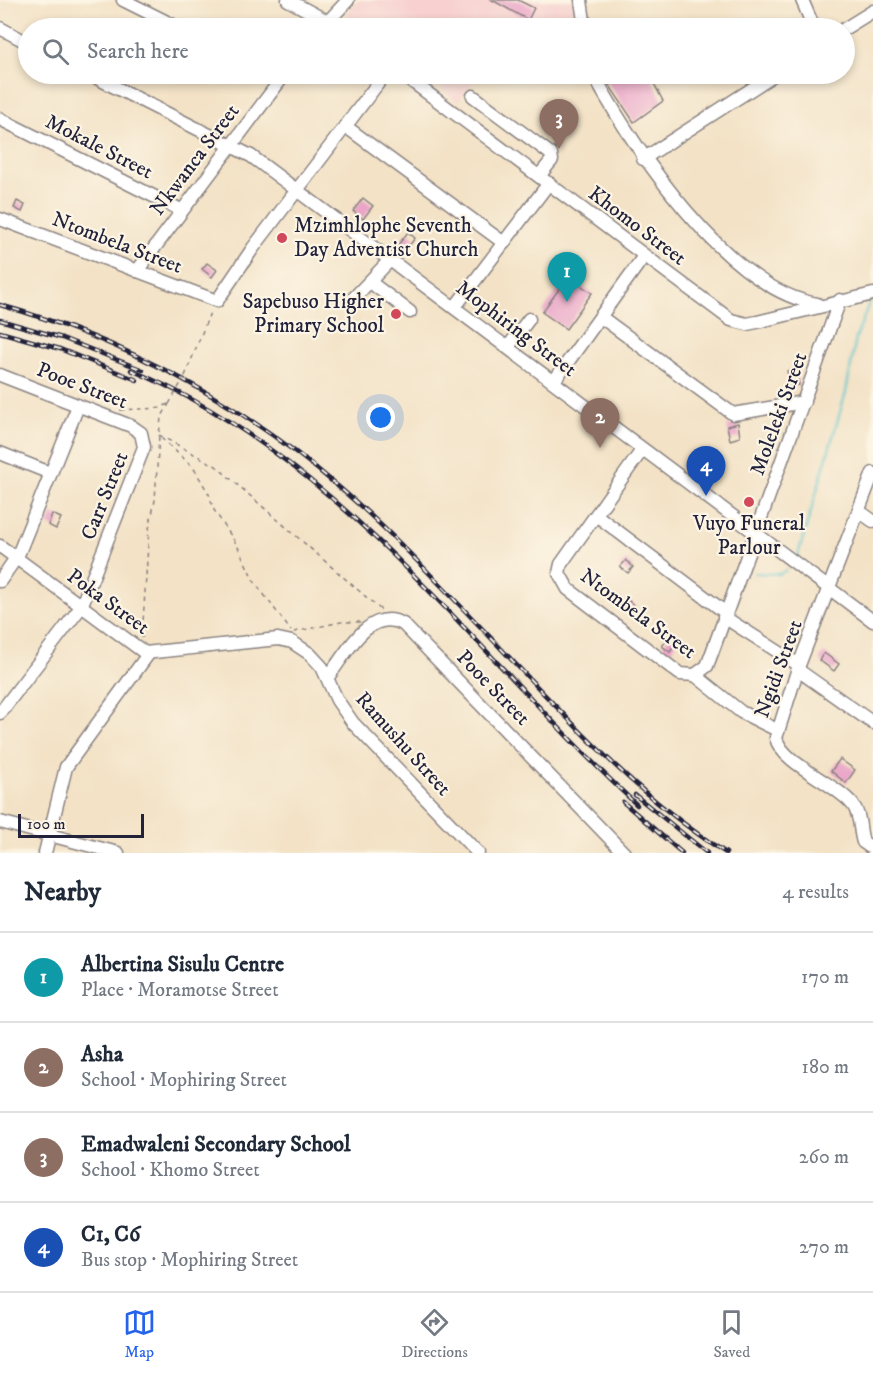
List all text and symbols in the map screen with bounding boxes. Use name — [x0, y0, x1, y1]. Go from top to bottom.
search box — [18, 18, 855, 84]
icon: search — [39, 35, 72, 68]
text: Search here — [87, 38, 189, 65]
street label: Nkwanca Street — [145, 99, 246, 221]
pin: 3 — [540, 100, 578, 149]
street label: Mokale Street — [41, 109, 157, 185]
street label: Khomo Street — [583, 181, 691, 271]
street label: Ntombela Street — [48, 206, 186, 280]
place label: Mzimhlophe Seventh Day Adventist Church — [294, 213, 479, 263]
marker: Mzimhlophe Seventh Day Adventist Church — [275, 231, 289, 245]
pin: 1 — [548, 252, 586, 302]
street label: Mophiring Street — [450, 275, 582, 383]
place label: Sapebuso Higher Primary School — [242, 289, 385, 339]
marker: Sapebuso Higher Primary School — [389, 307, 403, 321]
street label: Moleleki Street — [745, 349, 813, 479]
street label: Pooe Street — [33, 357, 131, 415]
pin: 2 — [580, 398, 620, 448]
your location — [366, 403, 395, 432]
pin: 4 — [686, 446, 726, 496]
street label: Carr Street — [76, 448, 135, 544]
marker: Vuyo Funeral Parlour — [742, 495, 756, 509]
place label: Vuyo Funeral Parlour — [692, 511, 806, 561]
street label: Poka Street — [62, 563, 154, 641]
street label: Ntombela Street — [575, 563, 701, 665]
street label: Ngidi Street — [749, 616, 809, 722]
street label: Pooe Street — [451, 645, 536, 731]
street label: Ramushu Street — [350, 687, 457, 802]
scale bar — [18, 811, 144, 838]
text: 100 m — [27, 814, 66, 834]
text: Nearby — [24, 876, 101, 909]
text: 4 results — [782, 880, 849, 905]
text: Albertina Sisulu Centre — [81, 951, 284, 978]
text: 1 — [40, 965, 47, 990]
text: 170 m — [801, 965, 849, 990]
text: Place · Moramotse Street — [81, 978, 279, 1003]
text: Asha — [81, 1041, 123, 1068]
text: 2 — [39, 1055, 48, 1080]
text: 180 m — [802, 1055, 849, 1080]
text: School · Mophiring Street — [81, 1068, 287, 1093]
text: Emadwaleni Secondary School — [81, 1131, 351, 1158]
text: 3 — [40, 1145, 47, 1170]
text: 260 m — [799, 1145, 849, 1170]
text: School · Khomo Street — [81, 1158, 260, 1183]
text: C1, C6 — [81, 1221, 140, 1248]
text: 4 — [38, 1235, 49, 1260]
text: 270 m — [799, 1235, 849, 1260]
text: Bus stop · Mophiring Street — [81, 1248, 298, 1273]
tab: Map — [123, 1306, 156, 1362]
tab: Directions — [401, 1306, 468, 1362]
tab: Saved — [713, 1306, 750, 1362]

